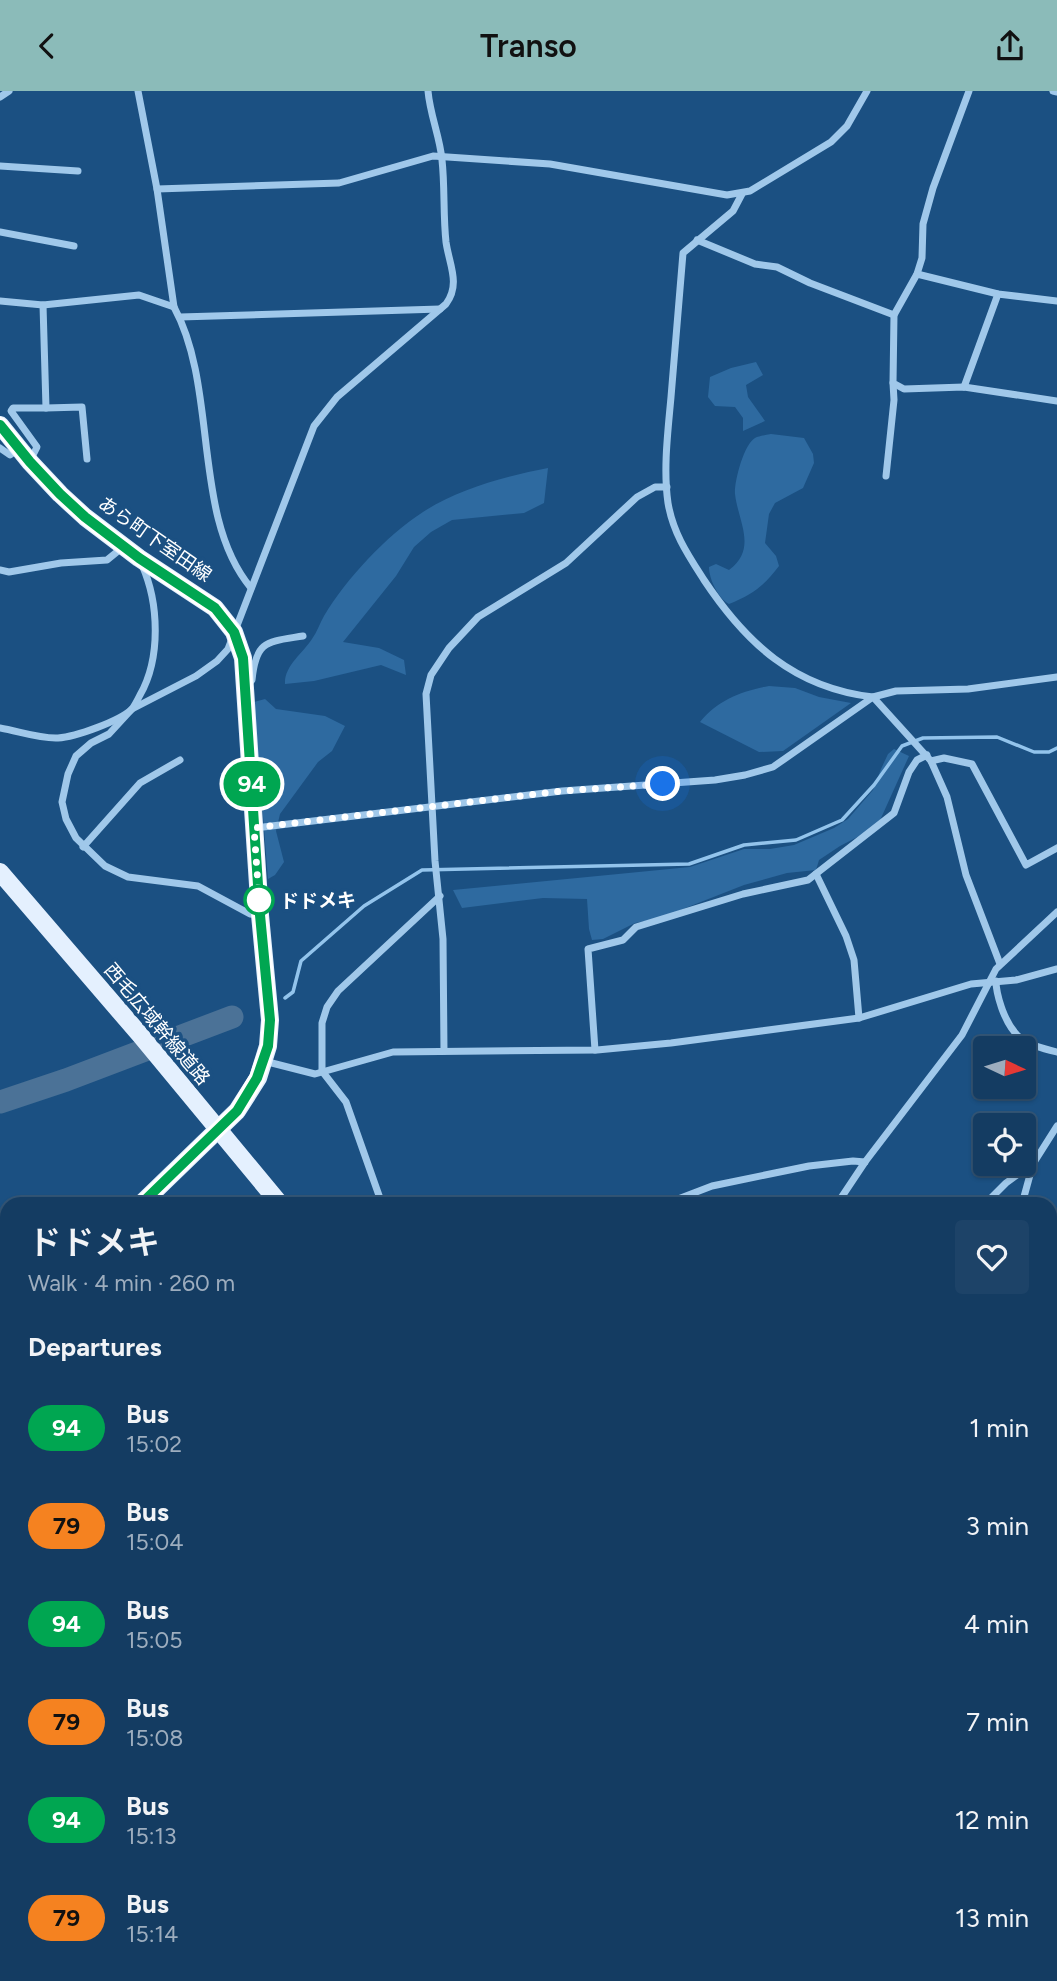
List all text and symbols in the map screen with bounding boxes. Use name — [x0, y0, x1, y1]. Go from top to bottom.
icon: back — [28, 27, 66, 65]
text: Transo — [480, 27, 577, 65]
icon: share — [991, 27, 1029, 65]
street label: あら町下室田線 — [94, 491, 216, 587]
line badge: 94 — [220, 761, 284, 807]
your location — [645, 766, 680, 801]
text: 94 — [237, 769, 267, 798]
marker: ドドメキ — [244, 885, 274, 915]
place label: ドドメキ — [280, 889, 356, 912]
street label: 西毛広域幹線道路 — [99, 958, 215, 1090]
north arrow — [973, 1036, 1036, 1099]
map controls — [973, 1036, 1036, 1176]
button: locate — [973, 1113, 1036, 1176]
button: heart — [955, 1220, 1029, 1294]
text: ドドメキ — [28, 1223, 160, 1262]
text: Walk · 4 min · 260 m — [28, 1269, 235, 1297]
text: Departures — [28, 1331, 162, 1363]
text: Bus — [126, 1398, 169, 1430]
text: 1 min — [969, 1412, 1029, 1444]
text: 94 — [52, 1413, 81, 1442]
text: 15:02 — [126, 1430, 182, 1458]
text: Bus — [126, 1496, 169, 1528]
text: 3 min — [966, 1510, 1029, 1542]
text: 79 — [53, 1511, 80, 1540]
text: 15:04 — [126, 1528, 184, 1556]
text: Bus — [126, 1594, 169, 1626]
text: 4 min — [964, 1608, 1029, 1640]
text: 94 — [52, 1609, 81, 1638]
text: 15:05 — [126, 1626, 183, 1654]
text: Bus — [126, 1692, 169, 1724]
text: 7 min — [966, 1706, 1029, 1738]
text: 79 — [53, 1707, 80, 1736]
text: 15:08 — [126, 1724, 183, 1752]
text: Bus — [126, 1790, 169, 1822]
text: 12 min — [955, 1804, 1029, 1836]
text: 94 — [52, 1805, 81, 1834]
text: 15:13 — [126, 1822, 177, 1850]
text: Bus — [126, 1888, 169, 1920]
text: 13 min — [955, 1902, 1029, 1934]
text: 79 — [53, 1903, 80, 1932]
text: 15:14 — [126, 1920, 178, 1948]

